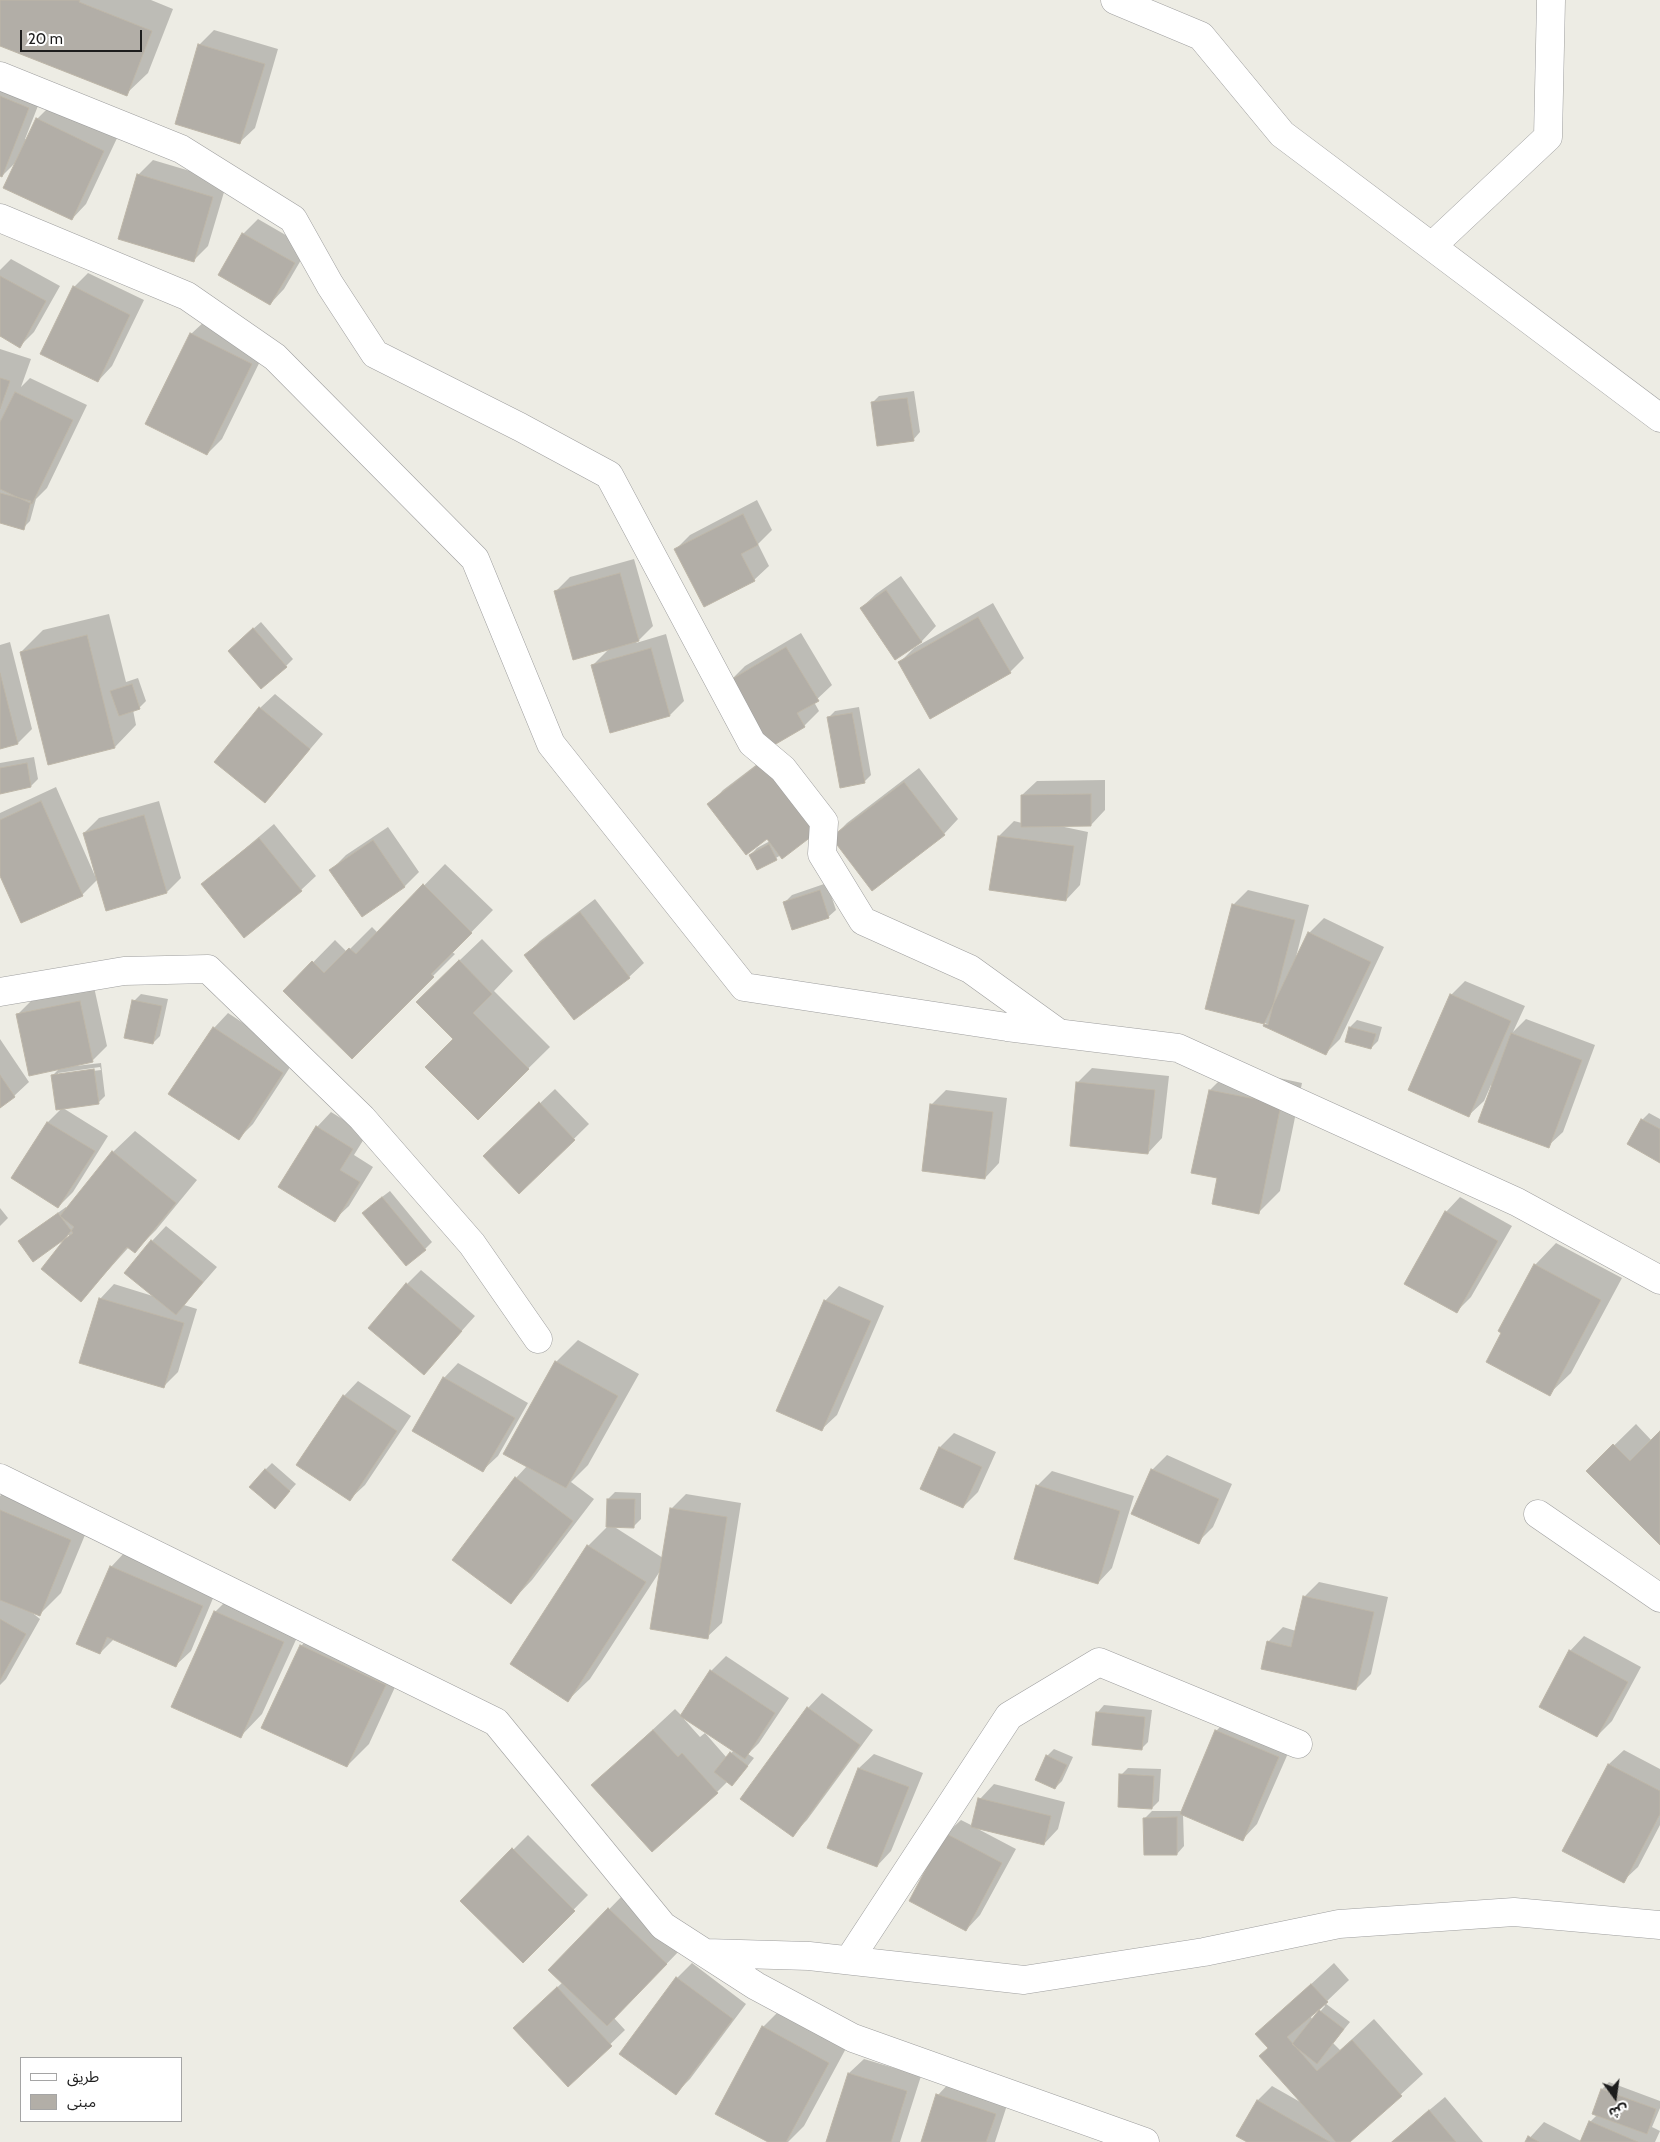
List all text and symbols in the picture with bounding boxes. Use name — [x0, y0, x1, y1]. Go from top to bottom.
scale bar — [22, 20, 145, 52]
text: 20 m — [28, 30, 63, 48]
legend — [20, 2057, 182, 2122]
text: طريق — [67, 2068, 99, 2086]
north arrow — [1590, 2072, 1640, 2122]
text: مبنى — [67, 2093, 96, 2111]
text: ش — [1607, 2101, 1630, 2123]

